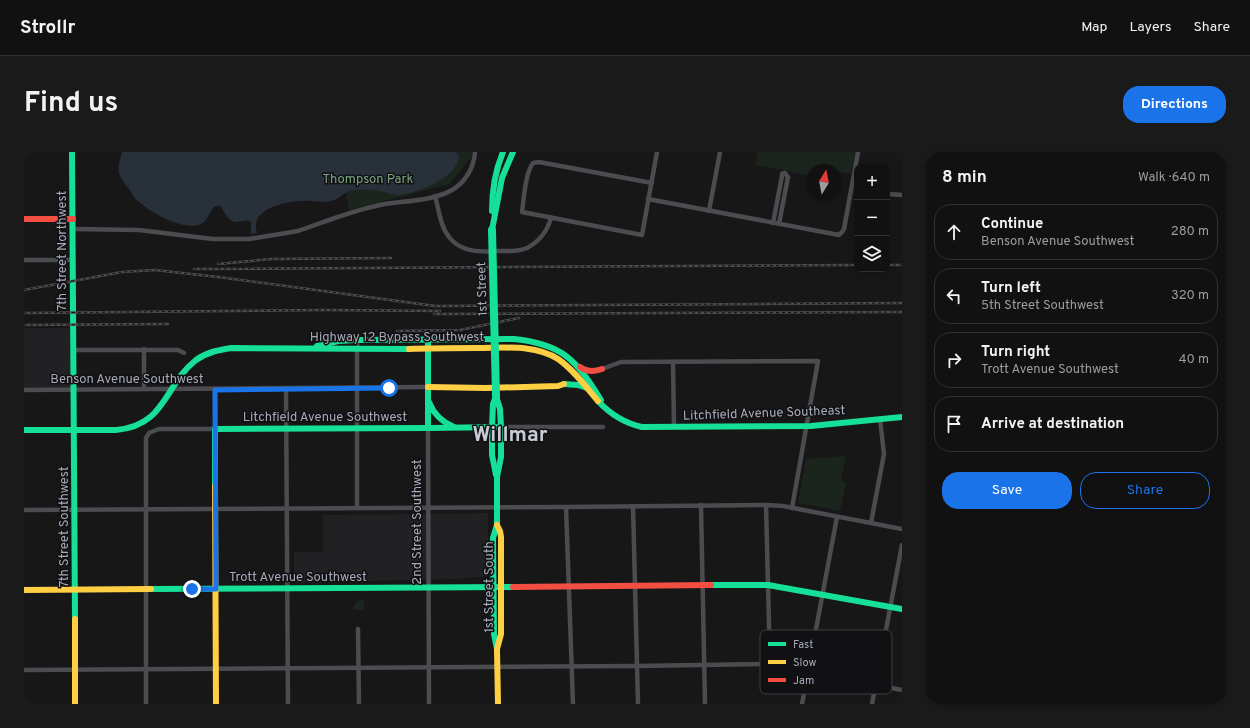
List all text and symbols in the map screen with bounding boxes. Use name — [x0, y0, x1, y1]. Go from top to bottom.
text: Strollr — [20, 16, 75, 40]
text: Map — [1081, 19, 1107, 36]
text: Layers — [1129, 19, 1171, 36]
text: Share — [1193, 19, 1230, 36]
text: Find us — [24, 86, 118, 122]
button: Directions — [1123, 86, 1226, 123]
north arrow — [806, 164, 842, 200]
map controls — [854, 164, 890, 272]
button: + — [854, 164, 890, 200]
text: 8 min — [942, 167, 987, 189]
text: Walk · 640 m — [1138, 170, 1210, 186]
park label: Thompson Park — [322, 172, 414, 188]
street label: 7th Street Northwest — [55, 191, 71, 311]
button: − — [854, 200, 890, 236]
text: Continue — [981, 215, 1043, 234]
icon: ahead — [943, 221, 965, 243]
text: 280 m — [1171, 224, 1209, 240]
text: Benson Avenue Southwest — [981, 234, 1135, 250]
button: layers — [854, 236, 890, 272]
street label: 1st Street — [474, 261, 492, 316]
text: Turn left — [981, 279, 1041, 298]
icon: left — [943, 285, 965, 307]
text: 320 m — [1171, 288, 1209, 304]
text: 5th Street Southwest — [981, 298, 1104, 314]
street label: Highway 12 Bypass Southwest — [310, 330, 484, 346]
text: Turn right — [981, 343, 1050, 362]
icon: right — [943, 349, 965, 371]
text: 40 m — [1179, 352, 1209, 368]
text: Trott Avenue Southwest — [981, 362, 1119, 378]
street label: Benson Avenue Southwest — [50, 372, 204, 388]
route start — [380, 379, 398, 397]
street label: Litchfield Avenue Southeast — [683, 403, 846, 425]
street label: Litchfield Avenue Southwest — [243, 410, 407, 426]
icon: arrive — [943, 413, 965, 435]
text: Arrive at destination — [981, 415, 1124, 434]
district label: Willmar — [473, 422, 548, 449]
street label: 2nd Street Southwest — [410, 459, 426, 585]
street label: 7th Street Southwest — [57, 466, 73, 588]
button: Save — [942, 472, 1072, 509]
button: Share — [1080, 472, 1210, 509]
street label: 1st Street South — [482, 541, 498, 633]
street label: Trott Avenue Southwest — [229, 570, 367, 586]
route end — [183, 580, 201, 598]
legend — [760, 630, 892, 694]
text: Fast — [793, 638, 813, 652]
text: Slow — [793, 656, 816, 670]
text: Jam — [793, 674, 814, 688]

